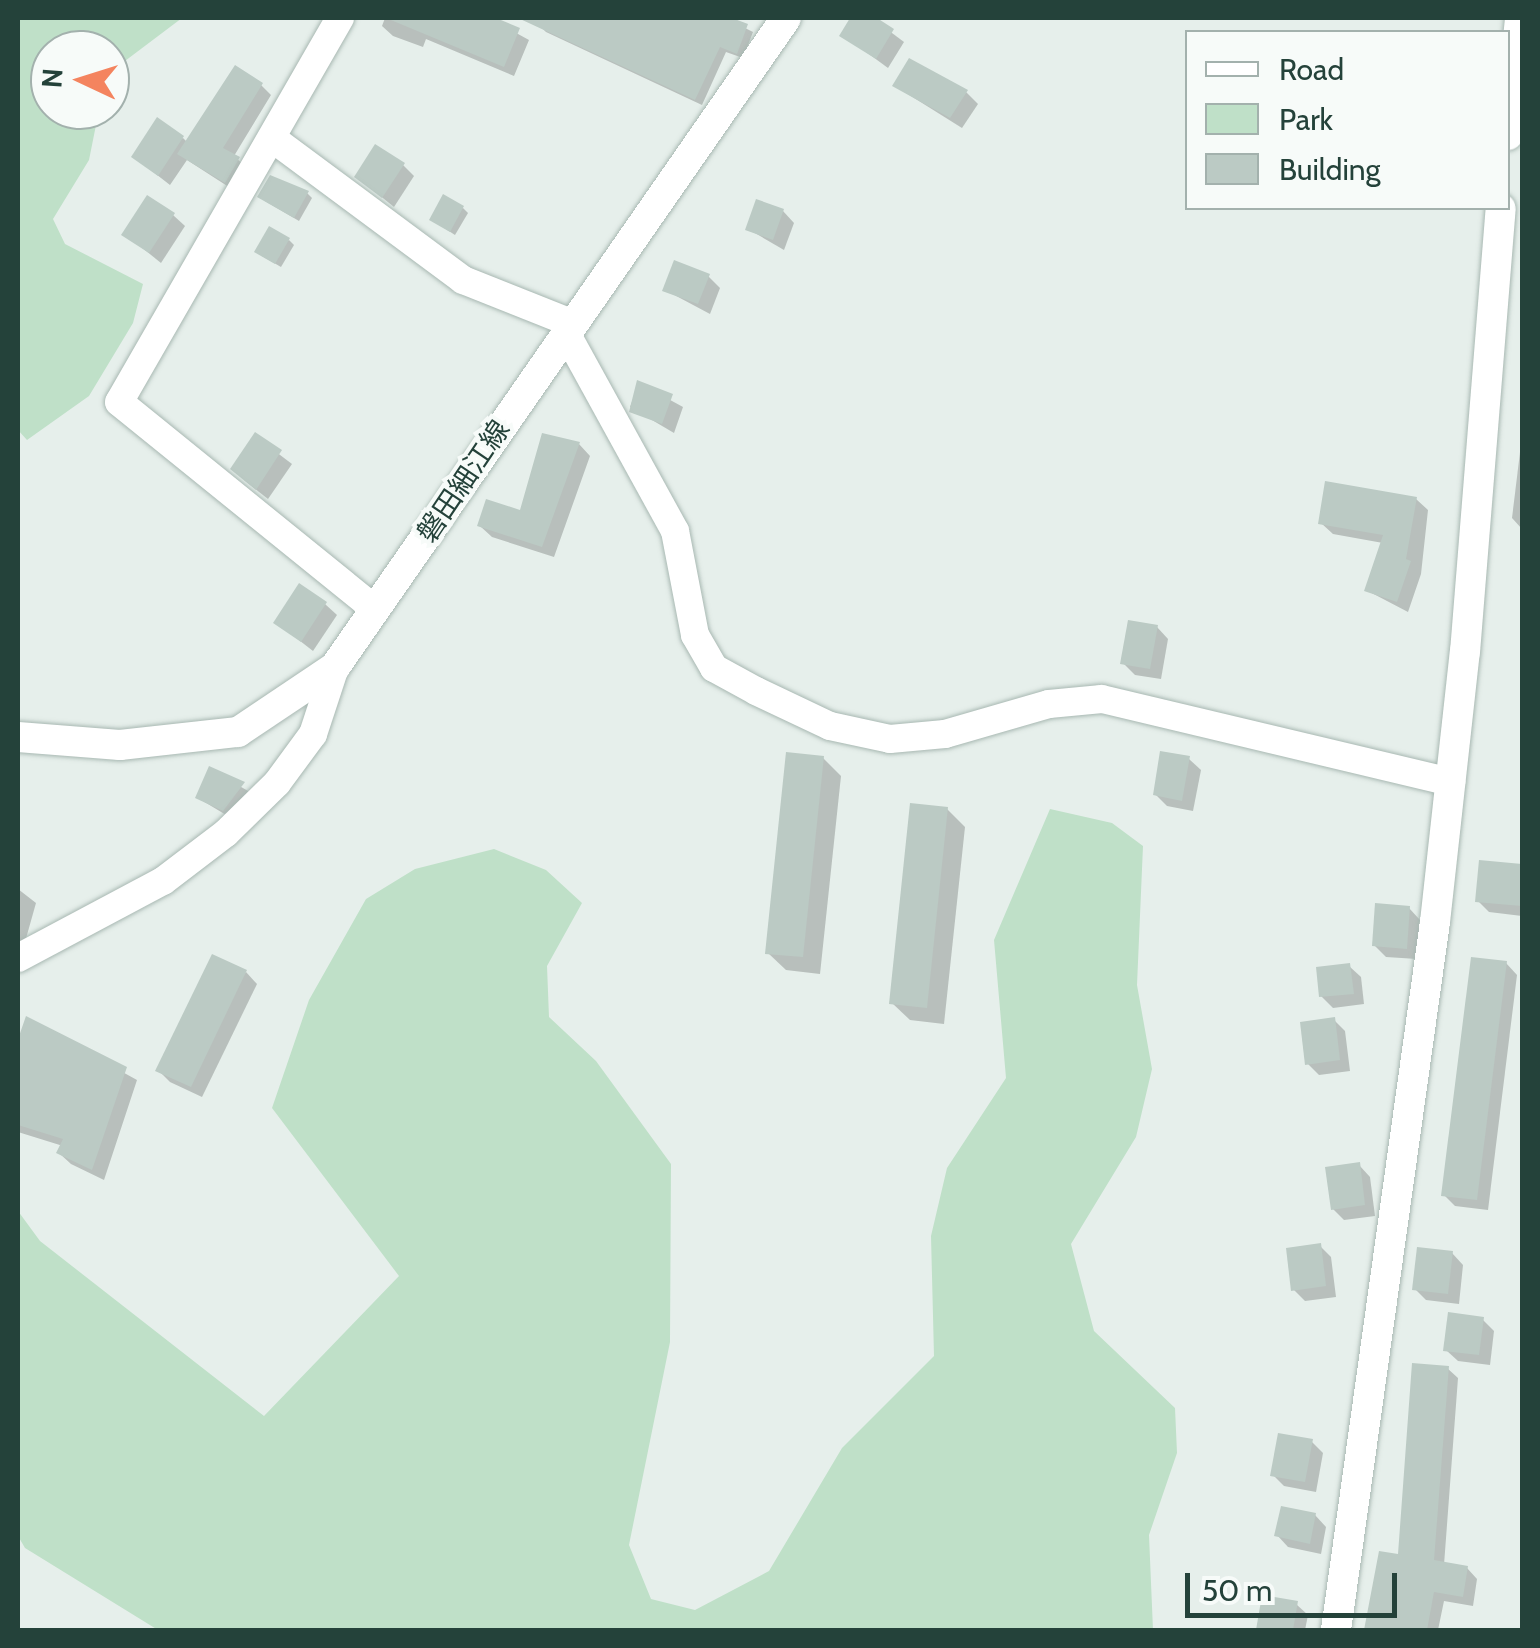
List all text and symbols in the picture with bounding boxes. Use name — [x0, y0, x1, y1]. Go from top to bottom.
north arrow — [30, 30, 130, 130]
legend — [1185, 30, 1510, 210]
text: Road — [1279, 51, 1344, 88]
text: N — [34, 67, 70, 89]
text: Park — [1279, 101, 1333, 138]
text: Building — [1279, 151, 1381, 188]
street label: 磐田細江線 — [410, 414, 516, 548]
scale bar — [1190, 1553, 1402, 1615]
text: 50 m — [1202, 1572, 1272, 1609]

